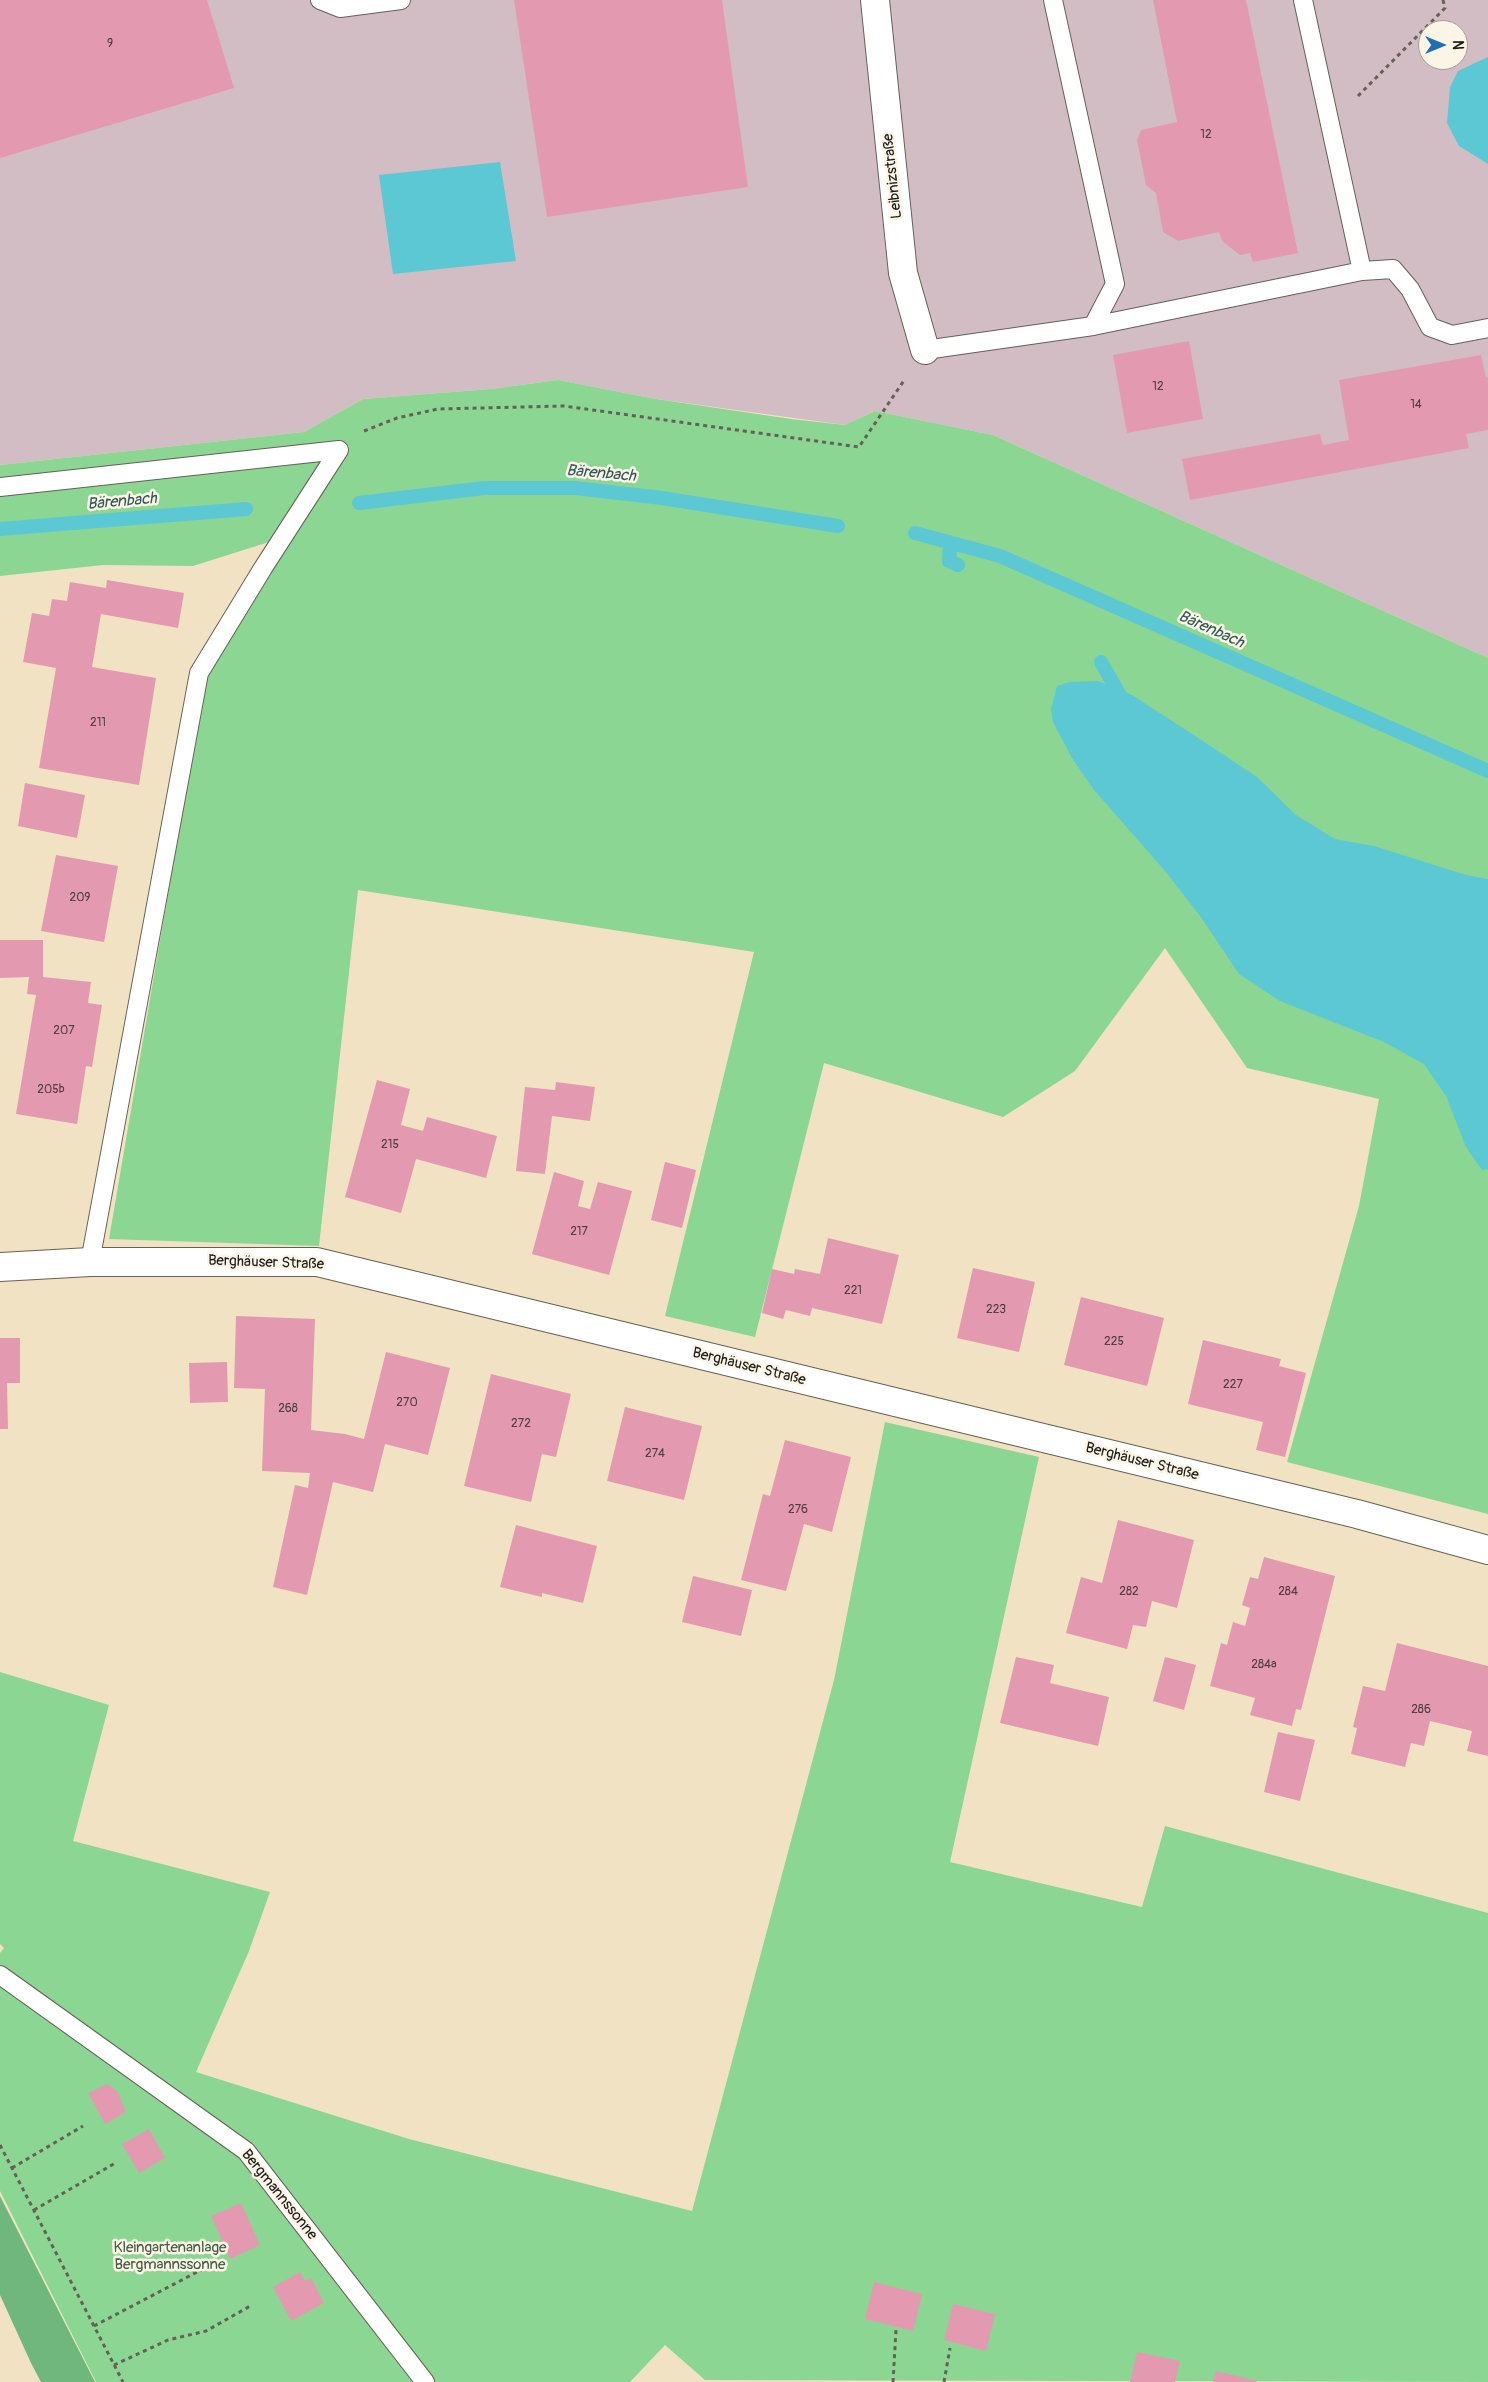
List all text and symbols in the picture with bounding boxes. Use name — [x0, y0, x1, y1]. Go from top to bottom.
north arrow — [1418, 20, 1468, 70]
house number: 9 — [107, 37, 113, 51]
text: N — [1449, 40, 1466, 50]
house number: 12 — [1200, 128, 1212, 142]
street label: Leibnizstraße — [880, 133, 906, 219]
house number: 12 — [1152, 380, 1164, 394]
house number: 14 — [1410, 398, 1422, 412]
water label: Bärenbach — [565, 461, 637, 487]
water label: Bärenbach — [86, 489, 158, 515]
water label: Bärenbach — [1175, 607, 1247, 653]
house number: 211 — [90, 716, 106, 730]
house number: 209 — [69, 891, 91, 905]
house number: 207 — [53, 1024, 75, 1038]
house number: 205b — [37, 1083, 65, 1097]
house number: 215 — [381, 1138, 399, 1152]
house number: 217 — [570, 1225, 588, 1239]
street label: Berghäuser Straße — [208, 1252, 324, 1274]
house number: 221 — [844, 1284, 862, 1298]
house number: 223 — [986, 1303, 1006, 1317]
house number: 225 — [1104, 1335, 1124, 1349]
street label: Berghäuser Straße — [691, 1344, 807, 1390]
house number: 227 — [1223, 1378, 1243, 1392]
house number: 270 — [396, 1396, 418, 1410]
house number: 268 — [278, 1402, 298, 1416]
house number: 272 — [511, 1417, 531, 1431]
street label: Berghäuser Straße — [1084, 1439, 1200, 1485]
house number: 274 — [645, 1447, 665, 1461]
house number: 276 — [788, 1503, 808, 1517]
house number: 282 — [1119, 1585, 1139, 1599]
house number: 284 — [1278, 1585, 1298, 1599]
house number: 284a — [1251, 1658, 1277, 1672]
house number: 286 — [1411, 1703, 1431, 1717]
street label: Bergmannssonne — [237, 2146, 321, 2244]
park label: Kleingartenanlage Bergmannssonne — [113, 2239, 227, 2274]

